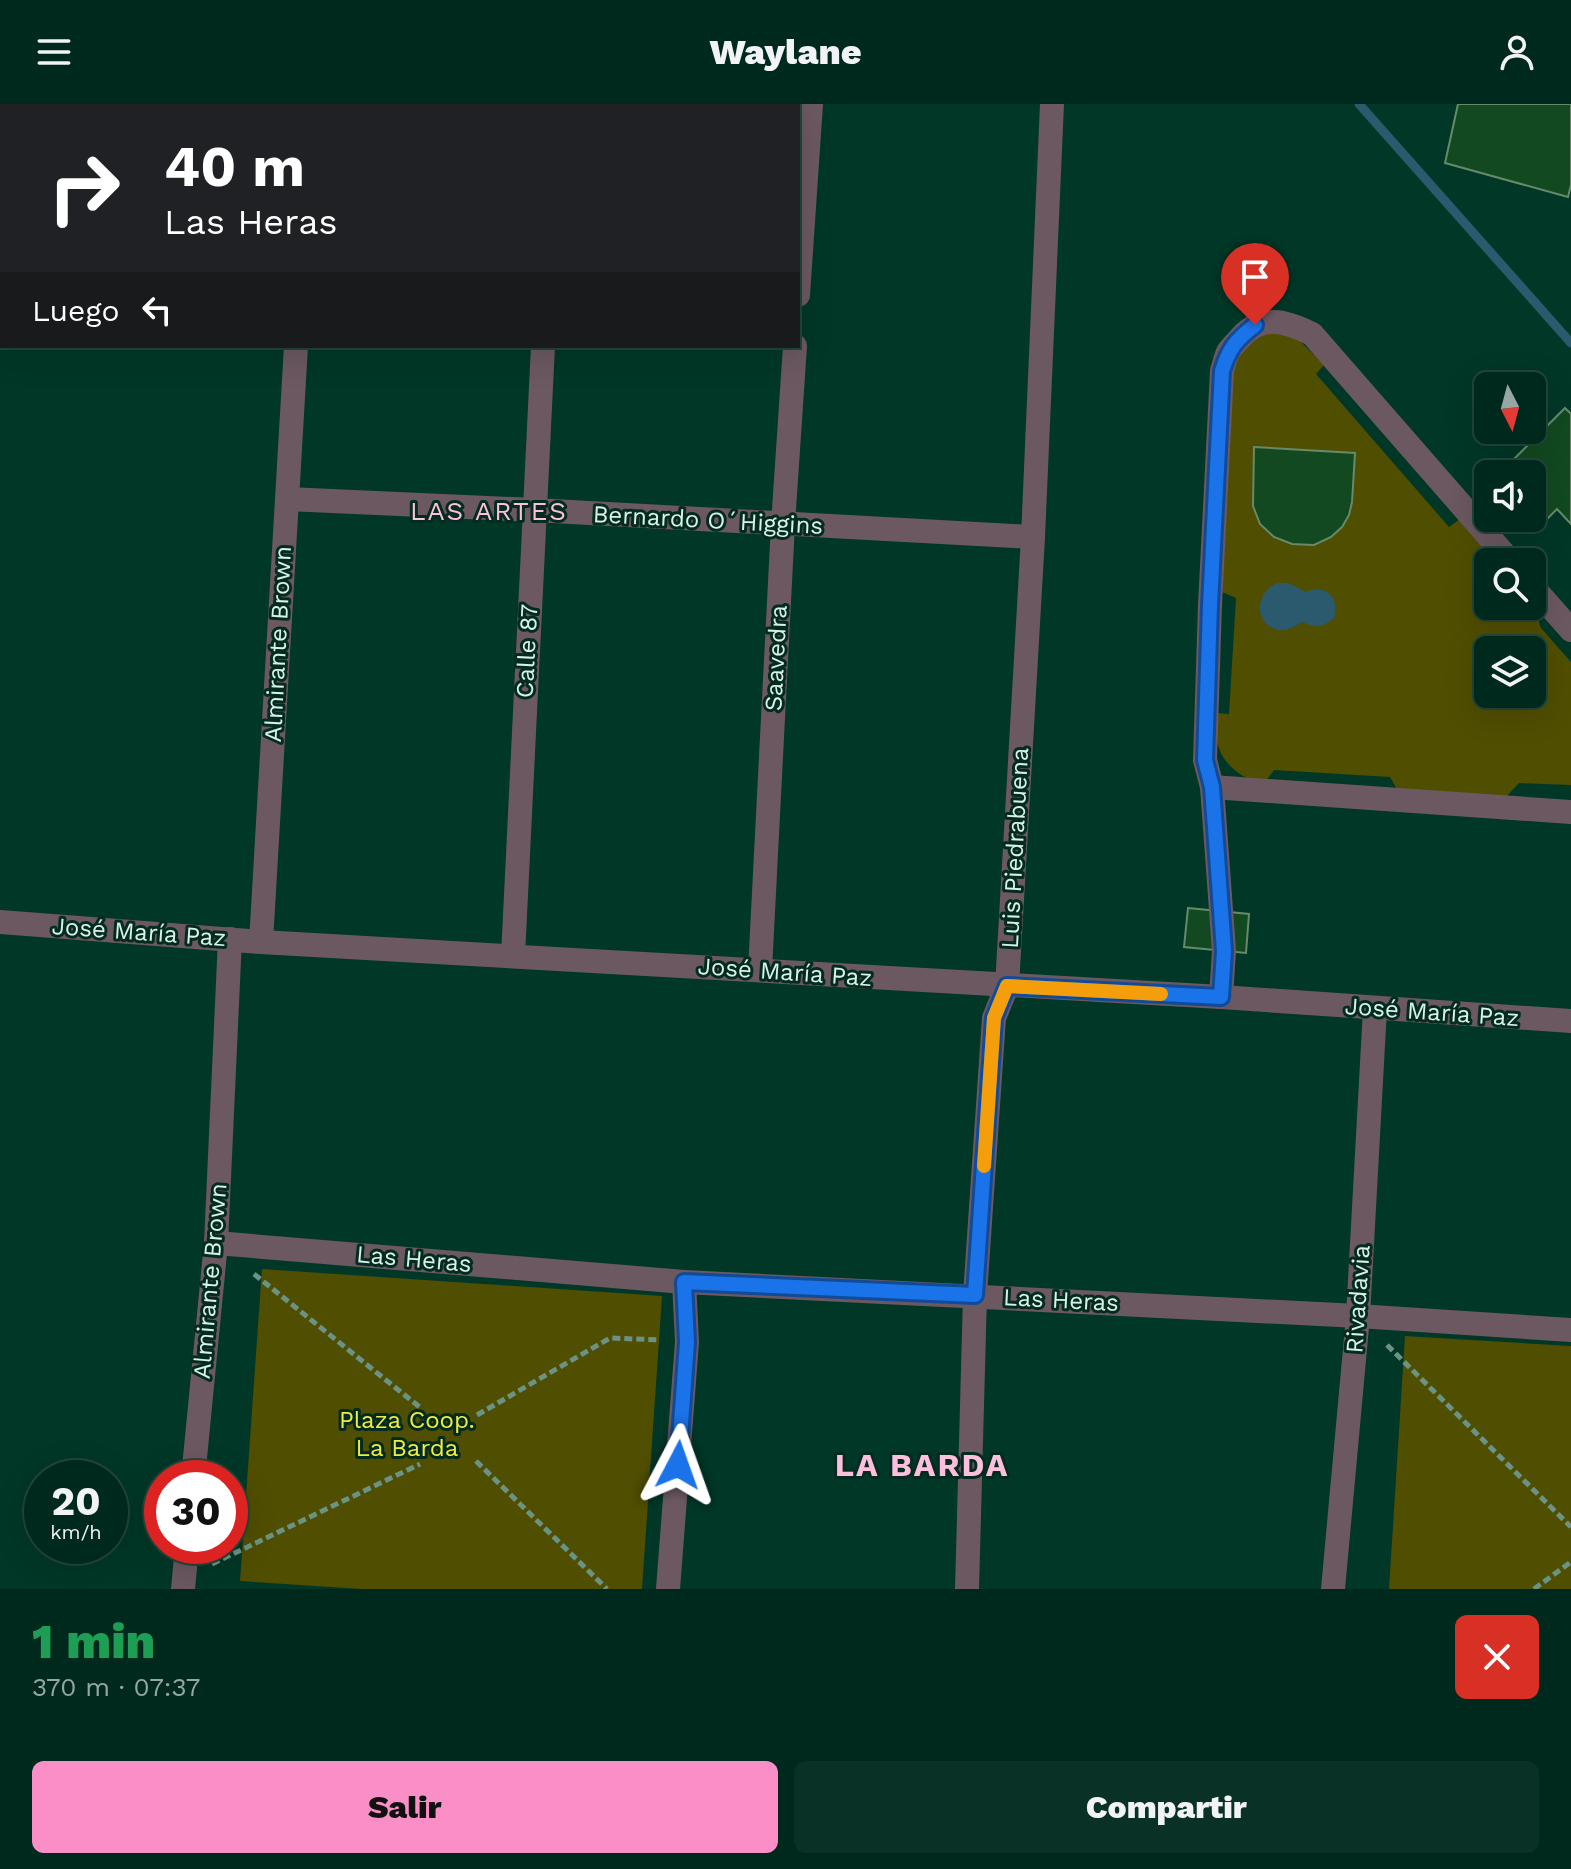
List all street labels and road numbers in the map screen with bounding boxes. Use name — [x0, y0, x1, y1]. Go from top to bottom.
street label: Bernardo O´Higgins — [592, 500, 824, 540]
street label: Almirante Brown — [259, 545, 297, 743]
street label: Calle 87 — [511, 603, 543, 699]
street label: Saavedra — [759, 604, 793, 712]
street label: Luis Piedrabuena — [996, 747, 1034, 949]
street label: José María Paz — [51, 912, 227, 952]
street label: José María Paz — [697, 952, 873, 992]
street label: José María Paz — [1344, 992, 1520, 1032]
street label: Almirante Brown — [187, 1182, 233, 1380]
street label: Las Heras — [355, 1240, 473, 1278]
street label: Rivadavia — [1340, 1244, 1376, 1354]
street label: Las Heras — [1002, 1283, 1120, 1317]

